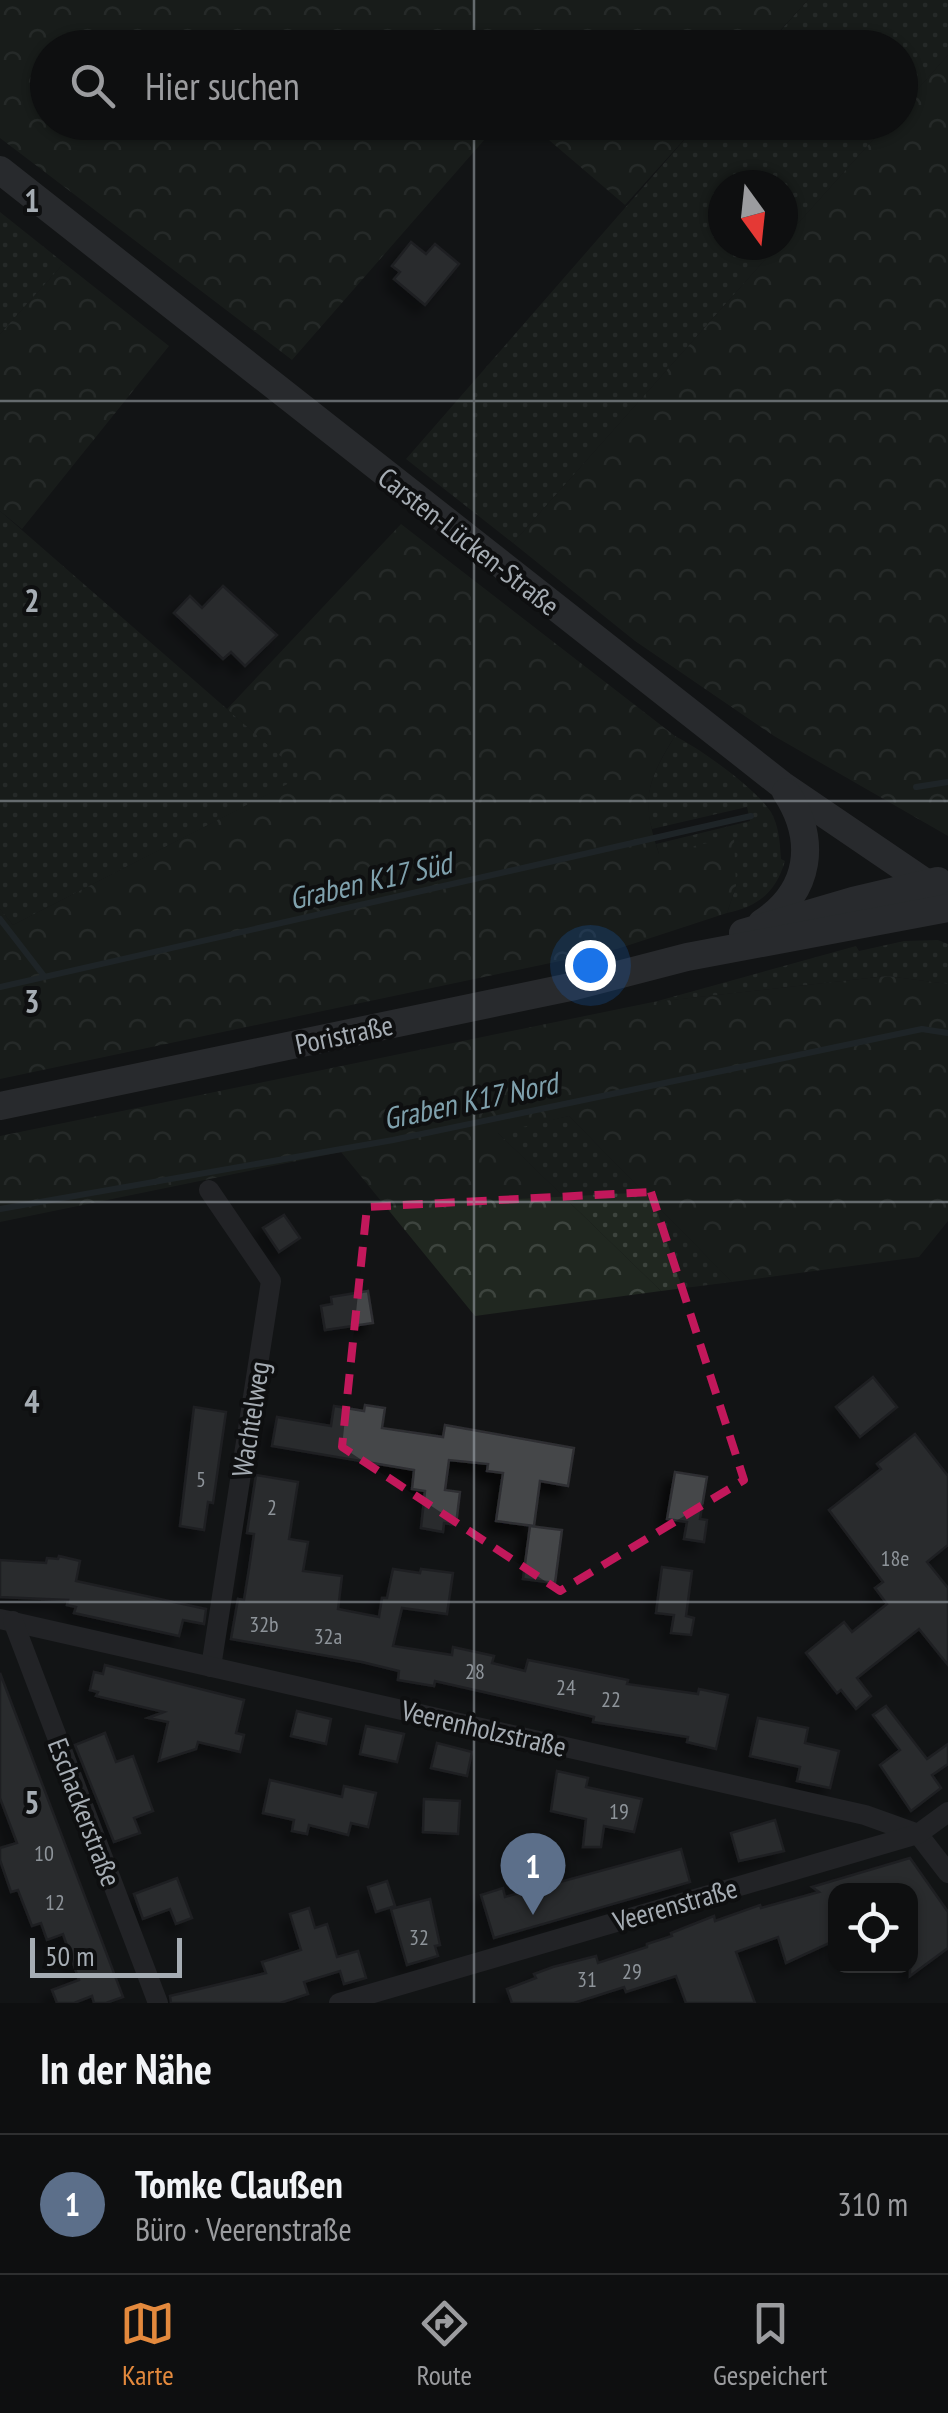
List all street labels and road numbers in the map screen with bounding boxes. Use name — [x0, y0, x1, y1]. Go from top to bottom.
street label: Carsten-Lücken-Straße — [371, 459, 567, 623]
street label: Poristraße — [292, 1006, 396, 1062]
street label: Wachtelweg — [223, 1359, 277, 1479]
street label: Veerenholzstraße — [397, 1691, 570, 1765]
street label: Eschackerstraße — [40, 1733, 130, 1891]
street label: Veerenstraße — [608, 1869, 741, 1940]

